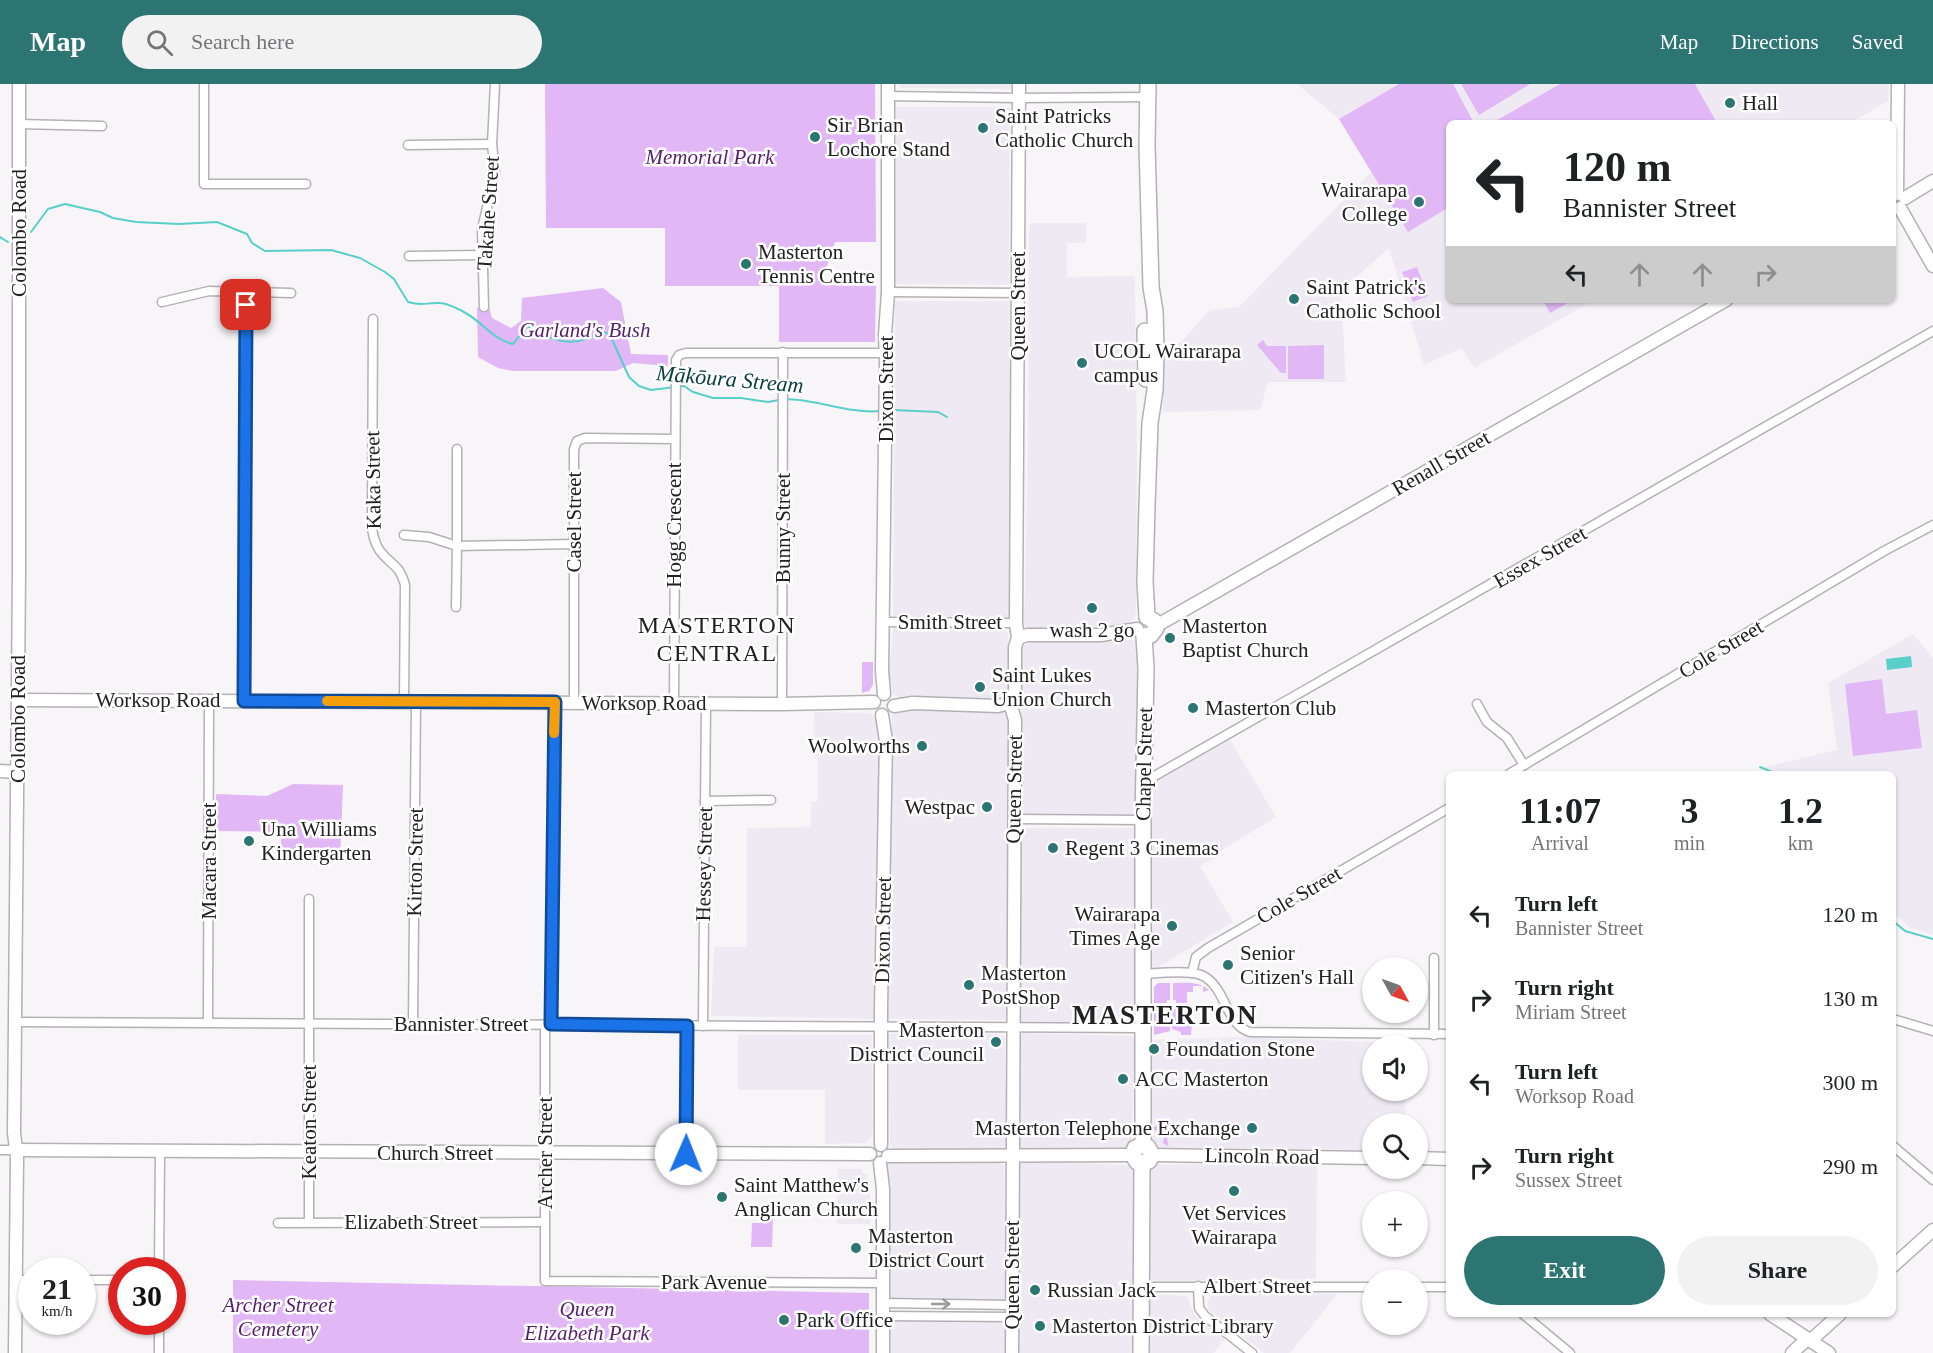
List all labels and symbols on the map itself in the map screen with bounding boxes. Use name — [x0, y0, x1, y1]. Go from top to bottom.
place label: Hall — [1742, 91, 1778, 115]
marker: Hall — [1723, 96, 1737, 110]
place label: Saint Patricks Catholic Church — [995, 104, 1134, 152]
place label: Sir Brian Lochore Stand — [827, 113, 951, 161]
marker: Saint Patricks Catholic Church — [976, 121, 990, 135]
marker: Sir Brian Lochore Stand — [808, 130, 822, 144]
park label: Memorial Park — [645, 145, 775, 169]
street label: Takahe Street — [472, 155, 504, 271]
street label: Colombo Road — [7, 169, 31, 297]
place label: Wairarapa College — [1321, 178, 1408, 226]
marker: Wairarapa College — [1412, 195, 1426, 209]
place label: Masterton Tennis Centre — [758, 240, 875, 288]
street label: Queen Street — [1006, 251, 1030, 361]
marker: Masterton Tennis Centre — [739, 257, 753, 271]
place label: Saint Patrick's Catholic School — [1306, 275, 1441, 323]
pin — [220, 279, 271, 330]
marker: Saint Patrick's Catholic School — [1287, 292, 1301, 306]
park label: Garland's Bush — [519, 318, 651, 342]
street label: Dixon Street — [874, 335, 898, 442]
place label: UCOL Wairarapa campus — [1094, 339, 1242, 387]
marker: UCOL Wairarapa campus — [1075, 356, 1089, 370]
water label: Mākōura Stream — [654, 360, 805, 398]
street label: Renall Street — [1388, 425, 1494, 501]
street label: Kaka Street — [360, 430, 386, 529]
street label: Hogg Crescent — [662, 462, 686, 588]
street label: Casel Street — [562, 471, 586, 572]
street label: Bunny Street — [771, 473, 795, 583]
street label: Essex Street — [1489, 521, 1591, 593]
marker: wash 2 go — [1085, 601, 1099, 615]
street label: Smith Street — [898, 610, 1002, 634]
district label: MASTERTON CENTRAL — [638, 612, 796, 666]
place label: Masterton Baptist Church — [1182, 614, 1309, 662]
street label: Cole Street — [1675, 614, 1768, 683]
place label: wash 2 go — [1049, 618, 1135, 642]
marker: Masterton Baptist Church — [1163, 631, 1177, 645]
street label: Colombo Road — [6, 655, 30, 783]
place label: Saint Lukes Union Church — [992, 663, 1112, 711]
marker: Saint Lukes Union Church — [973, 680, 987, 694]
street label: Worksop Road — [96, 688, 221, 712]
street label: Worksop Road — [582, 691, 707, 715]
place label: Masterton Club — [1205, 696, 1336, 720]
marker: Masterton Club — [1186, 701, 1200, 715]
street label: Chapel Street — [1131, 707, 1157, 821]
place label: Woolworths — [808, 734, 910, 758]
street label: Queen Street — [1001, 734, 1027, 844]
marker: Woolworths — [915, 739, 929, 753]
place label: Westpac — [904, 795, 975, 819]
marker: Westpac — [980, 800, 994, 814]
street label: Macara Street — [197, 802, 221, 920]
street label: Hessey Street — [691, 806, 717, 922]
street label: Kirton Street — [402, 807, 428, 917]
place label: Una Williams Kindergarten — [261, 817, 377, 865]
marker: Una Williams Kindergarten — [242, 834, 256, 848]
place label: Regent 3 Cinemas — [1065, 836, 1219, 860]
marker: Regent 3 Cinemas — [1046, 841, 1060, 855]
street label: Cole Street — [1252, 861, 1346, 929]
street label: Dixon Street — [870, 876, 896, 984]
place label: Wairarapa Times Age — [1069, 902, 1161, 950]
marker: Wairarapa Times Age — [1165, 919, 1179, 933]
place label: Senior Citizen's Hall — [1240, 941, 1354, 989]
north arrow — [1362, 957, 1428, 1023]
marker: Senior Citizen's Hall — [1221, 958, 1235, 972]
place label: Masterton PostShop — [981, 961, 1067, 1009]
marker: Masterton PostShop — [962, 978, 976, 992]
district label: MASTERTON — [1072, 1000, 1258, 1030]
street label: Bannister Street — [394, 1012, 529, 1036]
place label: Masterton District Council — [849, 1018, 984, 1066]
marker: Masterton District Council — [989, 1035, 1003, 1049]
place label: Foundation Stone — [1166, 1037, 1315, 1061]
marker: Foundation Stone — [1147, 1042, 1161, 1056]
street label: Keaton Street — [297, 1064, 321, 1179]
place label: ACC Masterton — [1135, 1067, 1269, 1091]
marker: ACC Masterton — [1116, 1072, 1130, 1086]
street label: Archer Street — [533, 1097, 557, 1209]
place label: Masterton Telephone Exchange — [975, 1116, 1240, 1140]
marker: Masterton Telephone Exchange — [1245, 1121, 1259, 1135]
position arrow — [654, 1122, 718, 1186]
street label: Church Street — [377, 1141, 493, 1165]
street label: Lincoln Road — [1204, 1143, 1320, 1169]
place label: Saint Matthew's Anglican Church — [734, 1173, 879, 1221]
marker: Vet Services Wairarapa — [1227, 1184, 1241, 1198]
marker: Saint Matthew's Anglican Church — [715, 1190, 729, 1204]
place label: Vet Services Wairarapa — [1182, 1201, 1286, 1249]
street label: Elizabeth Street — [344, 1210, 478, 1234]
street label: Queen Street — [1000, 1220, 1024, 1330]
place label: Masterton District Court — [868, 1224, 984, 1272]
marker: Masterton District Court — [849, 1241, 863, 1255]
speed limit sign: 30 — [108, 1257, 186, 1335]
street label: Park Avenue — [661, 1270, 767, 1294]
street label: Albert Street — [1203, 1274, 1311, 1298]
place label: Russian Jack — [1047, 1278, 1157, 1302]
marker: Russian Jack — [1028, 1283, 1042, 1297]
park label: Archer Street Cemetery — [221, 1293, 335, 1341]
park label: Queen Elizabeth Park — [523, 1297, 650, 1345]
one-way arrow — [931, 1298, 951, 1310]
place label: Park Office — [796, 1308, 893, 1332]
marker: Park Office — [777, 1313, 791, 1327]
place label: Masterton District Library — [1052, 1314, 1274, 1338]
marker: Masterton District Library — [1033, 1319, 1047, 1333]

